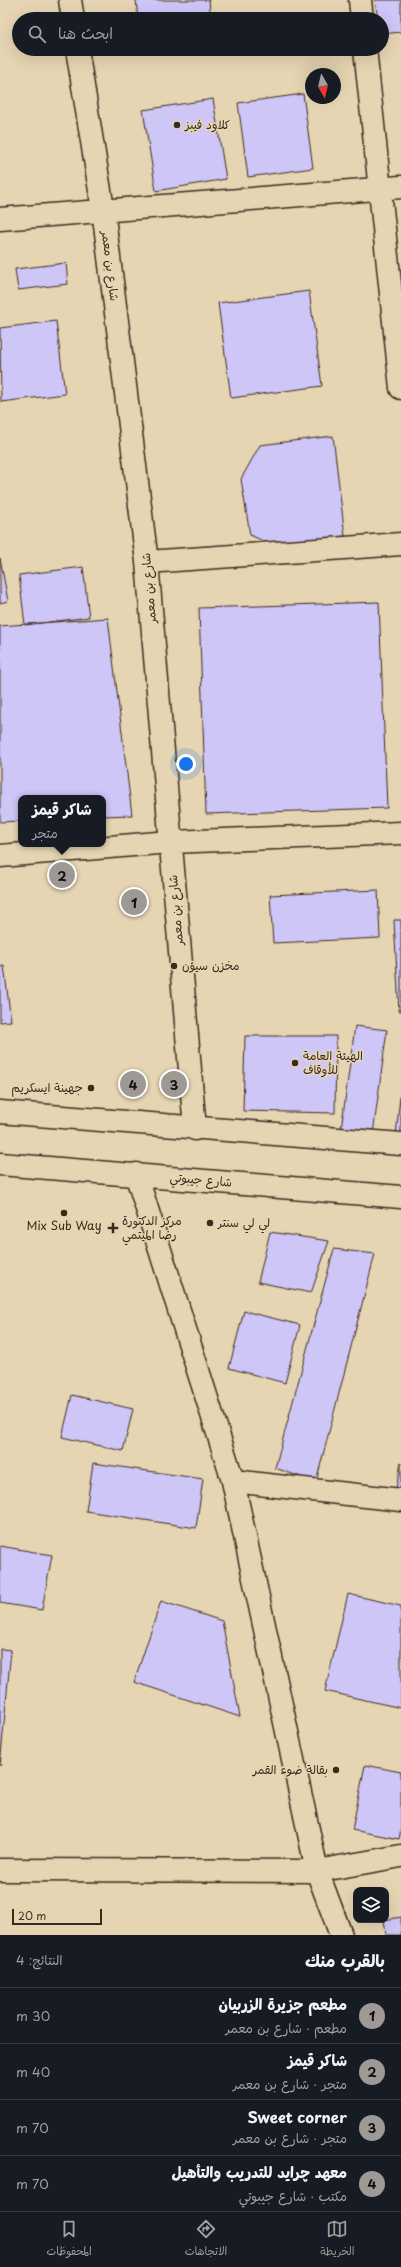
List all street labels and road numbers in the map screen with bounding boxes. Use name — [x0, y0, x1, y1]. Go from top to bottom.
street label: شارع بن معمر — [97, 229, 124, 302]
street label: شارع بن معمر — [136, 552, 161, 625]
street label: شارع بن معمر — [163, 874, 188, 947]
street label: شارع جيبوتي — [169, 1167, 233, 1194]

